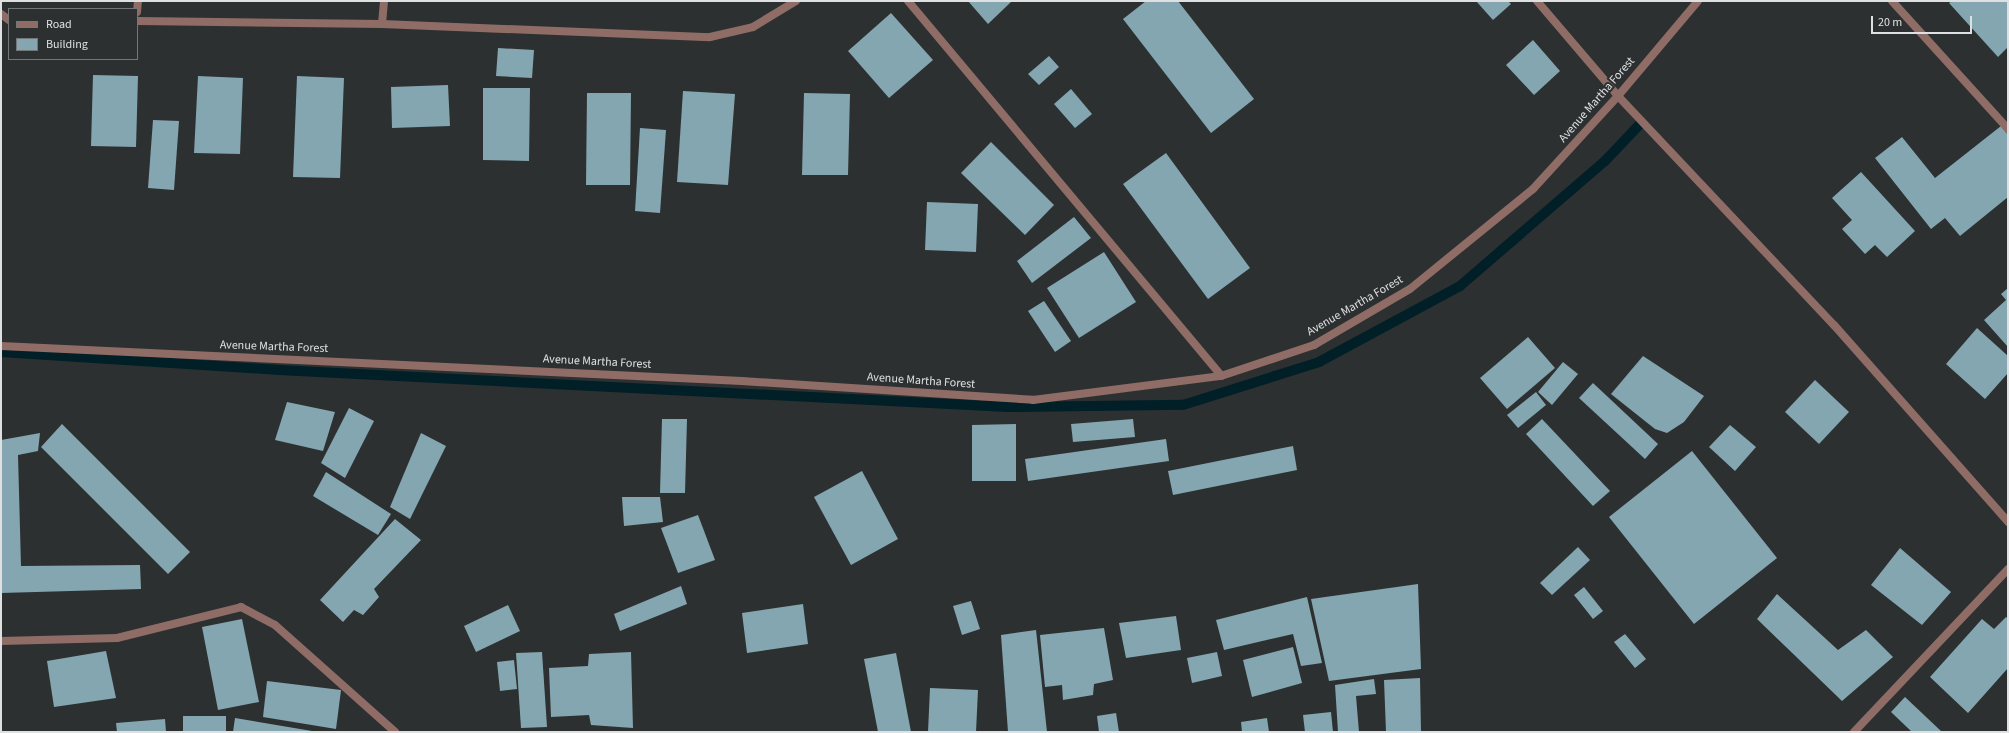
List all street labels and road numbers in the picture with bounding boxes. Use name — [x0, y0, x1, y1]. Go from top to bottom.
street label: Avenue Martha Forest — [1556, 54, 1638, 146]
street label: Avenue Martha Forest — [1304, 273, 1406, 339]
street label: Avenue Martha Forest — [220, 338, 328, 356]
street label: Avenue Martha Forest — [542, 352, 652, 372]
street label: Avenue Martha Forest — [866, 370, 976, 392]

